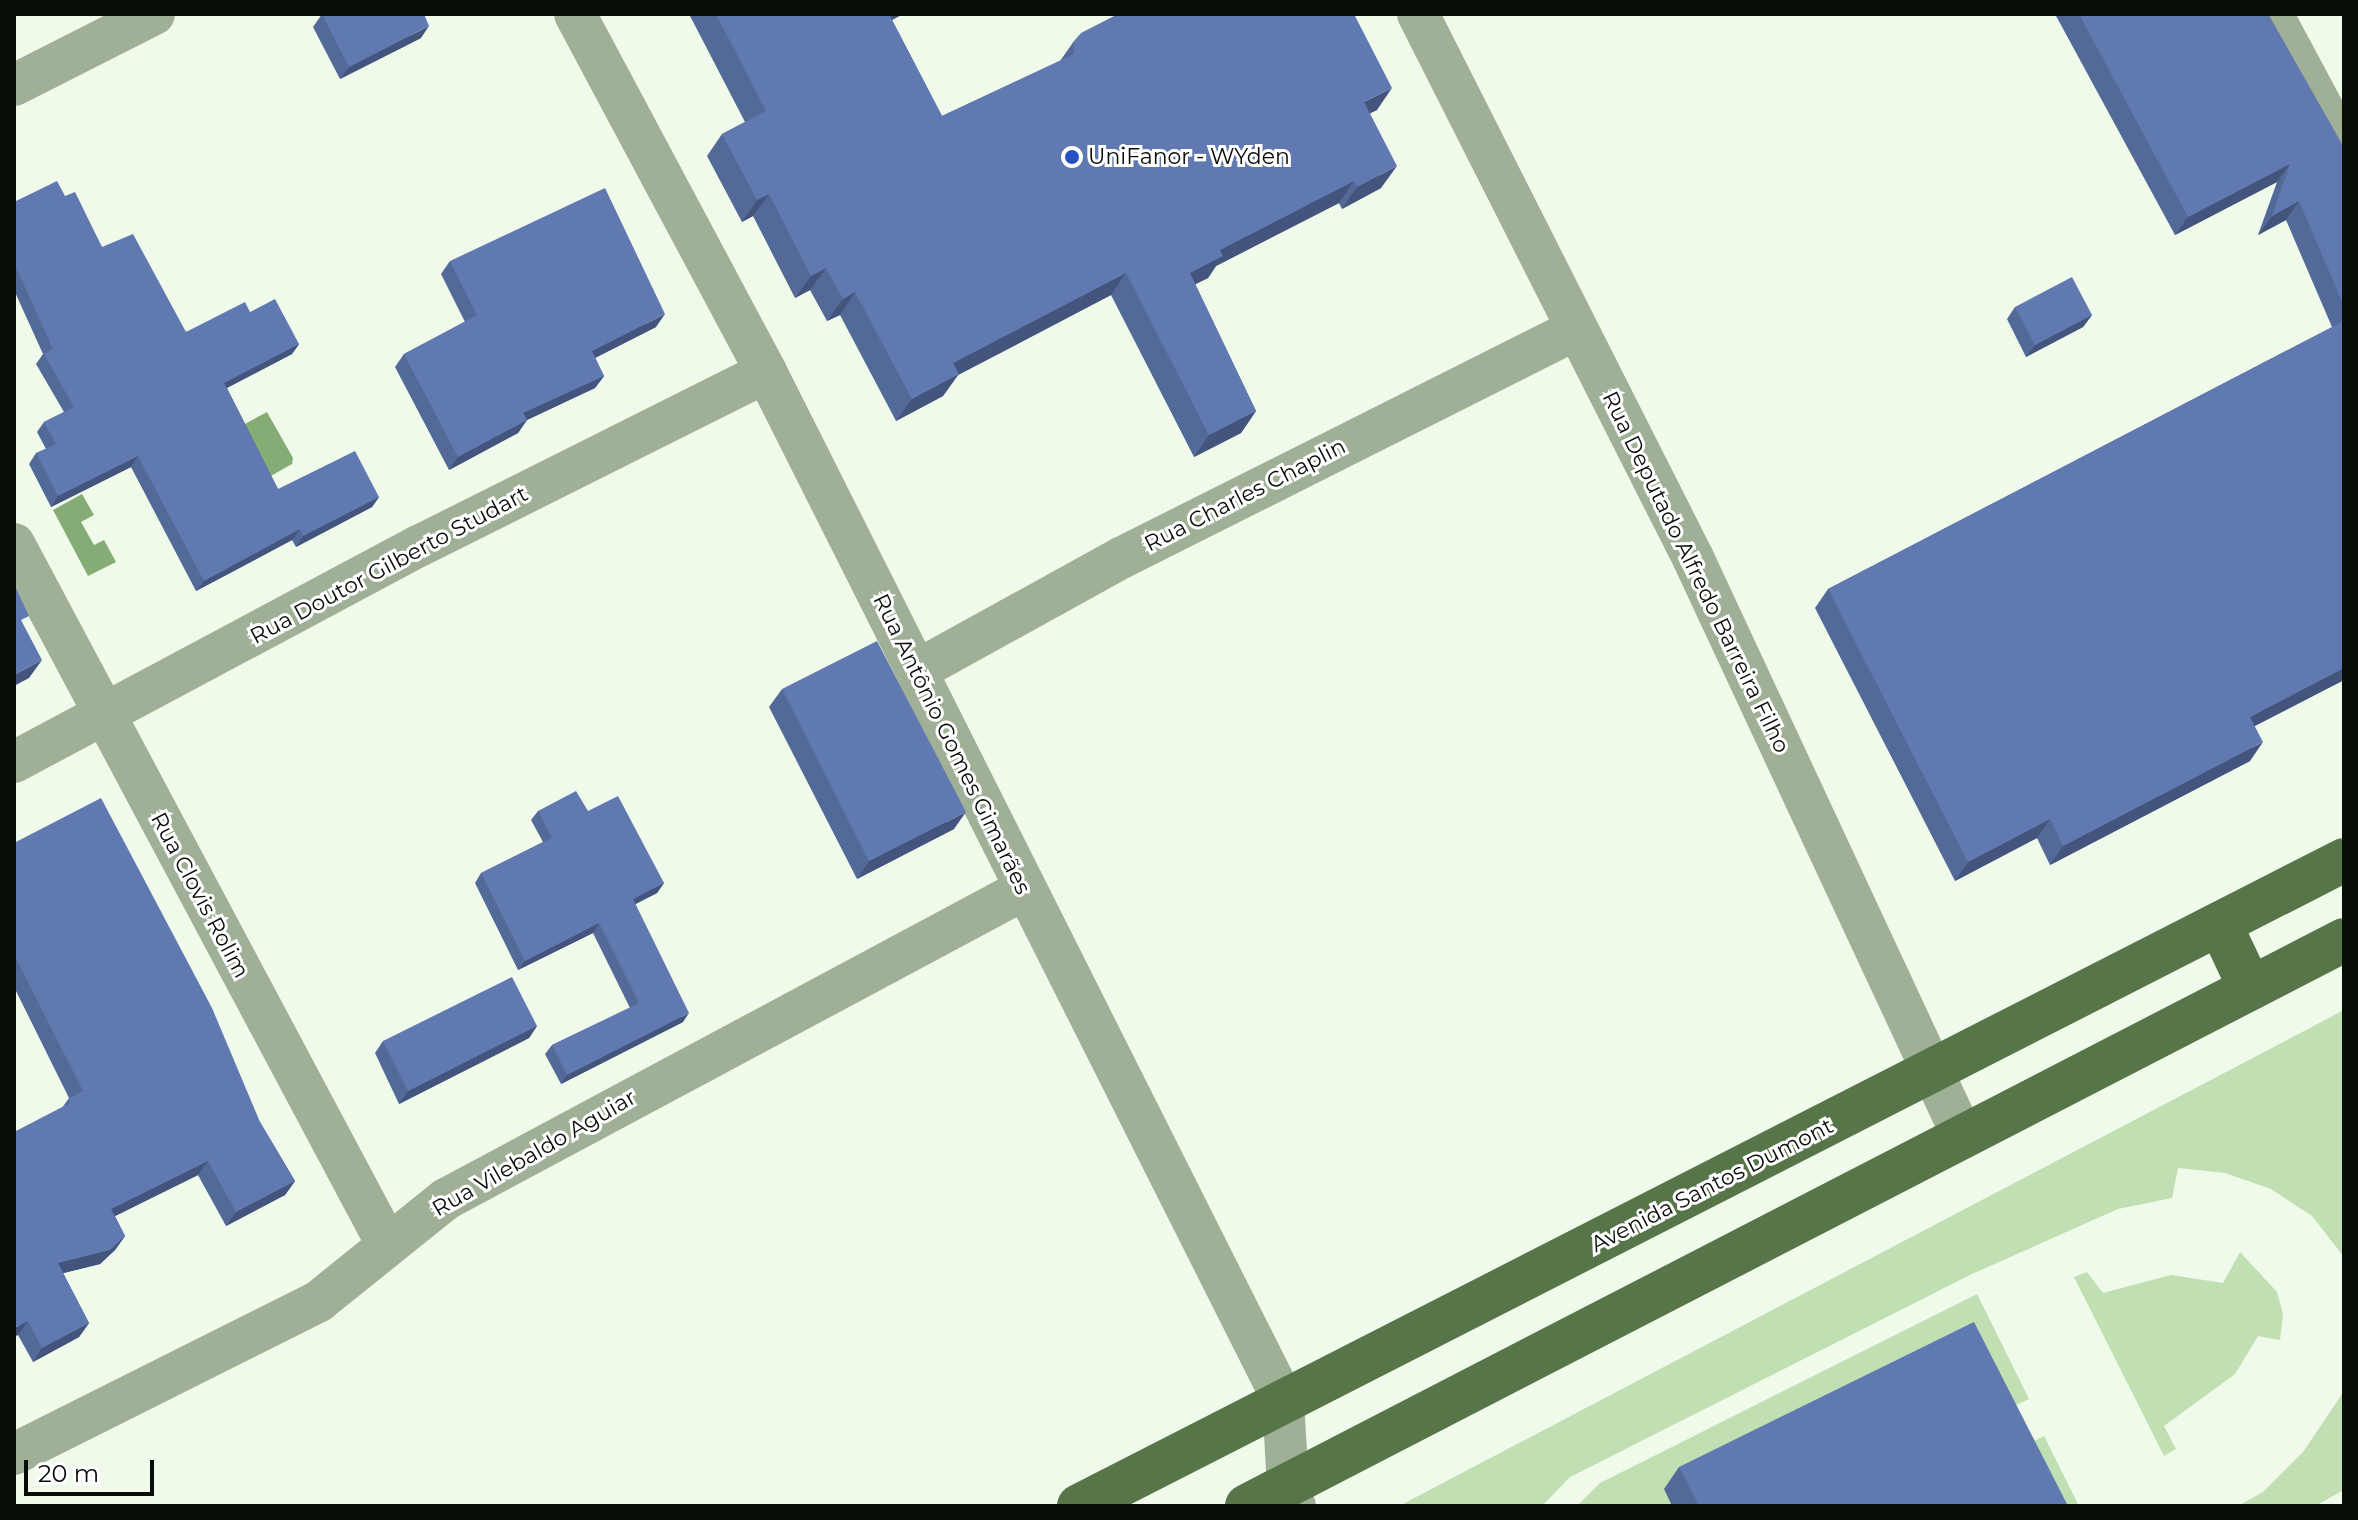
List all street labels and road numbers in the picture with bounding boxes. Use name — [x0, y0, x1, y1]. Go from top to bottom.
street label: Rua Deputado Alfredo Barreira Filho — [1597, 387, 1795, 757]
street label: Rua Charles Chaplin — [1140, 433, 1350, 557]
street label: Rua Doutor Gilberto Studart — [246, 480, 532, 650]
street label: Rua Antônio Gomes Gimarães — [868, 590, 1036, 898]
street label: Rua Clovis Rolim — [145, 808, 255, 982]
street label: Rua Vilebaldo Aguiar — [427, 1084, 641, 1222]
street label: Avenida Santos Dumont — [1586, 1112, 1838, 1258]

